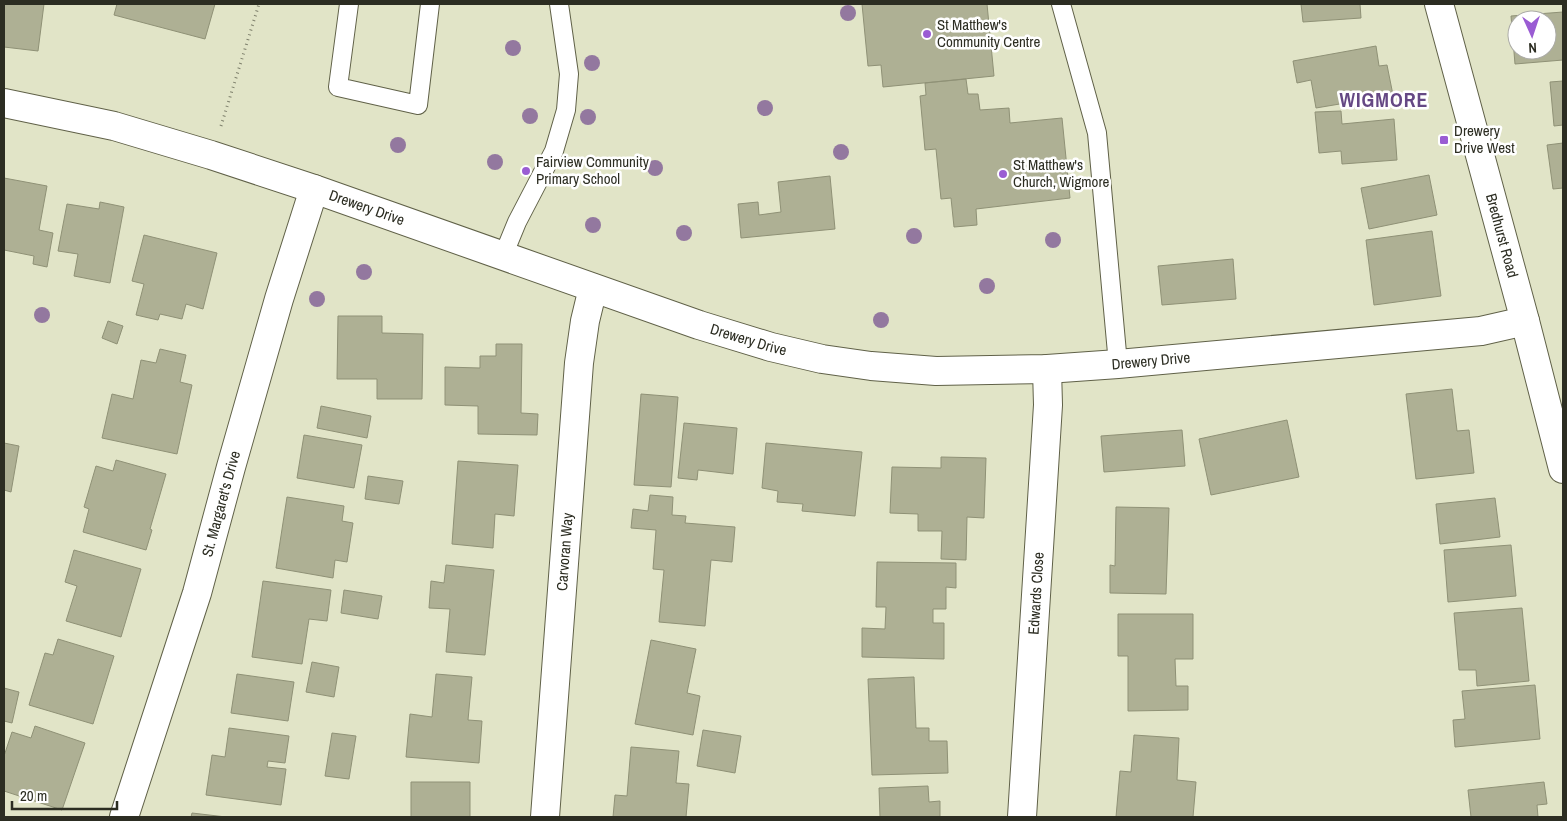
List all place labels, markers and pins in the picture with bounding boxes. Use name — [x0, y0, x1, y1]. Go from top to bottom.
place label: St Matthew's Community Centre — [937, 14, 1040, 52]
marker: St Matthew's Community Centre — [921, 28, 933, 40]
place label: Drewery Drive West — [1454, 120, 1515, 158]
marker: Drewery Drive West — [1438, 134, 1450, 146]
place label: Fairview Community Primary School — [536, 151, 650, 189]
place label: St Matthew's Church, Wigmore — [1013, 154, 1110, 192]
marker: Fairview Community Primary School — [520, 165, 532, 177]
marker: St Matthew's Church, Wigmore — [997, 168, 1009, 180]

